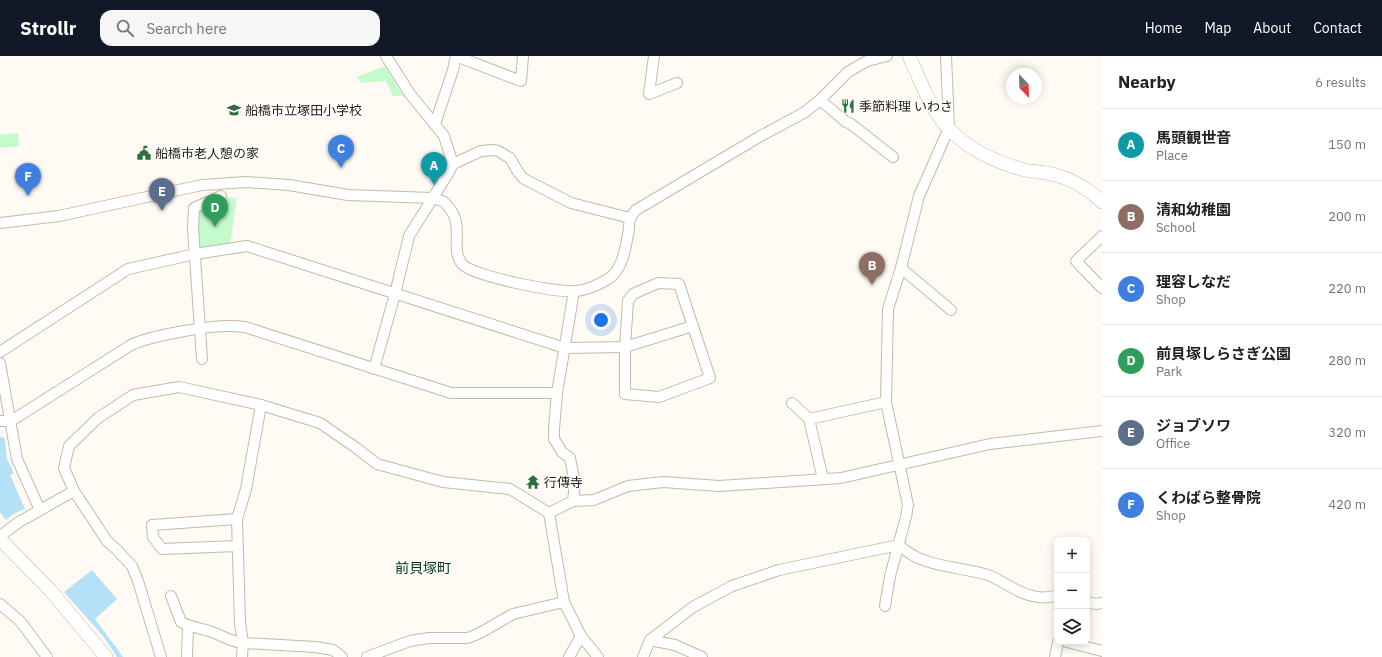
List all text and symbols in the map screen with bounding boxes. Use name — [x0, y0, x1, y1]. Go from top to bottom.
search box — [100, 10, 380, 46]
text: Strollr — [20, 16, 76, 40]
icon: search — [114, 17, 136, 39]
text: Search here — [146, 19, 227, 38]
text: Home — [1145, 19, 1182, 37]
text: Map — [1204, 19, 1231, 37]
text: About — [1253, 19, 1291, 37]
text: Contact — [1313, 19, 1362, 37]
north arrow — [1006, 68, 1042, 104]
text: Nearby — [1118, 71, 1176, 93]
text: 6 results — [1315, 74, 1366, 91]
restaurant icon: 季節料理 いわさ — [840, 98, 856, 114]
place label: 季節料理 いわさ — [859, 98, 953, 115]
school or university icon: 船橋市立塚田小学校 — [226, 102, 242, 118]
place label: 船橋市立塚田小学校 — [245, 102, 362, 119]
text: 馬頭観世音 — [1156, 128, 1231, 147]
pin: C — [328, 135, 354, 168]
text: A — [1127, 136, 1135, 153]
text: 150 m — [1328, 136, 1366, 153]
public building icon: 船橋市老人憩の家 — [136, 145, 152, 161]
place label: 船橋市老人憩の家 — [155, 145, 259, 162]
text: Place — [1156, 147, 1188, 164]
pin: A — [421, 152, 447, 185]
pin: F — [15, 163, 41, 196]
pin: E — [149, 178, 175, 211]
pin: D — [202, 194, 228, 227]
text: 清和幼稚園 — [1156, 200, 1231, 219]
text: B — [1127, 208, 1135, 225]
text: 200 m — [1328, 208, 1366, 225]
text: School — [1156, 219, 1196, 236]
pin: B — [859, 252, 885, 285]
text: 理容しなだ — [1156, 272, 1231, 291]
text: C — [1127, 280, 1135, 297]
text: 220 m — [1328, 280, 1366, 297]
text: Shop — [1156, 291, 1186, 308]
your location — [591, 310, 611, 330]
text: 前貝塚しらさぎ公園 — [1156, 344, 1291, 363]
text: D — [1126, 352, 1136, 369]
text: 280 m — [1328, 352, 1366, 369]
text: Park — [1156, 363, 1182, 380]
text: ジョブソワ — [1156, 416, 1231, 435]
text: E — [1127, 424, 1135, 441]
text: 320 m — [1328, 424, 1366, 441]
text: Office — [1156, 435, 1190, 452]
temple icon: 行傳寺 — [525, 474, 541, 490]
place label: 行傳寺 — [544, 474, 583, 491]
text: くわばら整骨院 — [1156, 488, 1261, 507]
text: F — [1127, 496, 1135, 513]
text: 420 m — [1328, 496, 1366, 513]
text: Shop — [1156, 507, 1186, 524]
map controls — [1054, 537, 1090, 645]
button: + — [1054, 537, 1090, 573]
district label: 前貝塚町 — [395, 559, 451, 577]
button: − — [1054, 573, 1090, 609]
button: layers — [1054, 609, 1090, 645]

